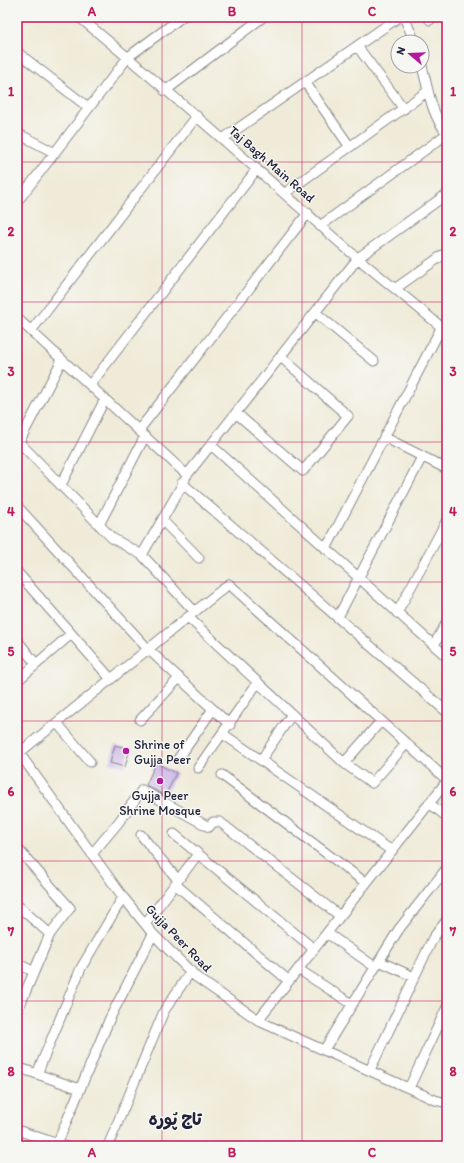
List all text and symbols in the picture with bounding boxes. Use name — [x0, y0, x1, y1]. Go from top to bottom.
text: A — [87, 4, 97, 19]
text: B — [228, 4, 237, 19]
text: C — [368, 4, 377, 19]
north arrow — [390, 34, 430, 74]
text: N — [394, 45, 408, 57]
text: 1 — [8, 84, 14, 99]
text: 1 — [450, 84, 456, 99]
street label: Taj Bagh Main Road — [226, 123, 318, 205]
text: 2 — [8, 224, 15, 239]
text: 2 — [450, 224, 457, 239]
text: 3 — [7, 364, 15, 379]
text: 3 — [449, 364, 457, 379]
text: 4 — [7, 504, 15, 519]
text: 4 — [449, 504, 457, 519]
text: 5 — [8, 644, 15, 659]
text: 5 — [450, 644, 457, 659]
place label: Shrine of Gujja Peer — [134, 737, 192, 767]
marker: Shrine of Gujja Peer — [121, 746, 131, 756]
marker: Gujja Peer Shrine Mosque — [155, 776, 165, 786]
text: 6 — [8, 784, 15, 799]
text: 6 — [450, 784, 457, 799]
place label: Gujja Peer Shrine Mosque — [119, 788, 201, 818]
street label: Gujja Peer Road — [143, 901, 215, 975]
text: 7 — [7, 924, 15, 939]
text: 7 — [449, 924, 457, 939]
text: 8 — [7, 1064, 15, 1079]
text: 8 — [449, 1064, 457, 1079]
district label: تاج پُورہ — [148, 1109, 203, 1130]
text: A — [87, 1145, 97, 1160]
text: B — [228, 1145, 237, 1160]
text: C — [368, 1145, 377, 1160]

